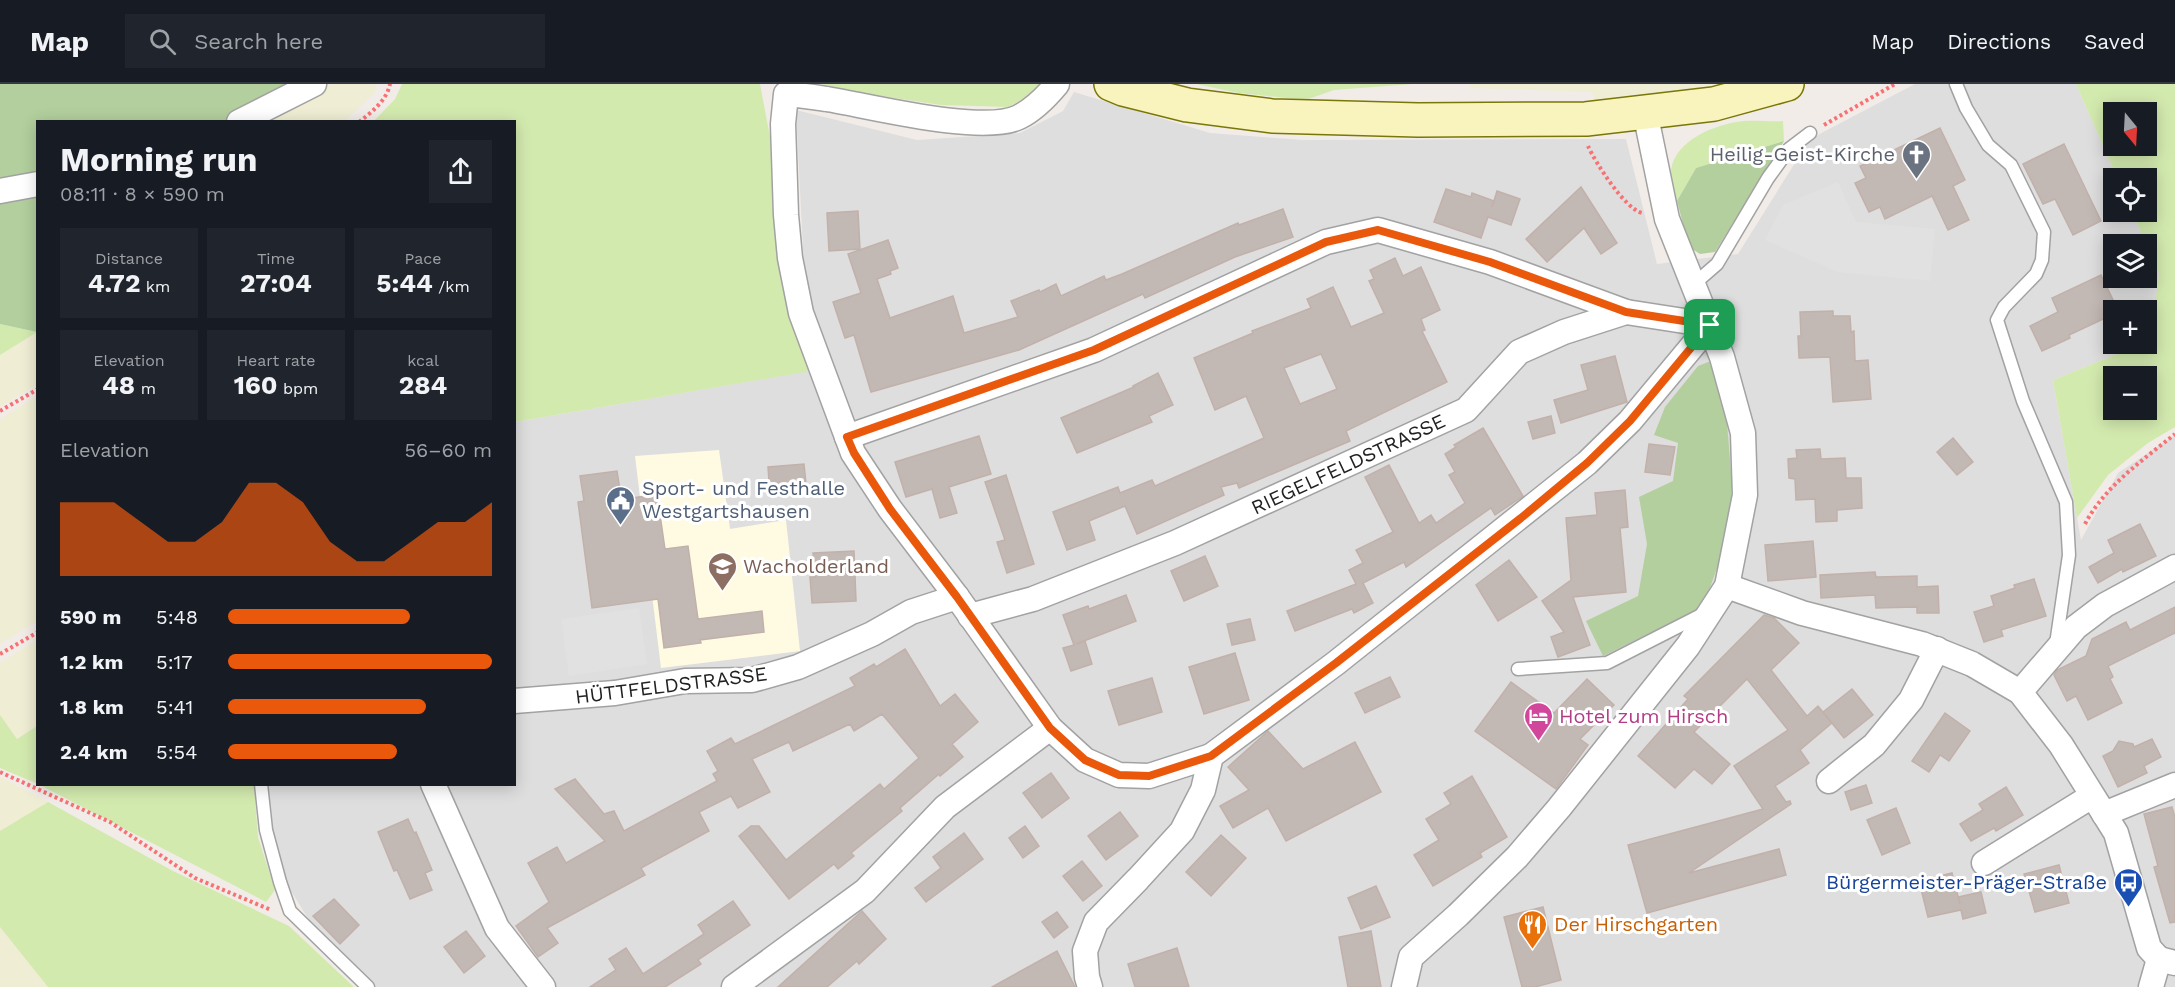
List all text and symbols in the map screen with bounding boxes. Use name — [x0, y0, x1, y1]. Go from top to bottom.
search box — [125, 14, 545, 68]
text: Map — [30, 25, 89, 58]
icon: search — [146, 25, 179, 58]
text: Search here — [194, 29, 323, 54]
text: Map — [1871, 29, 1914, 54]
text: Directions — [1947, 29, 2051, 54]
text: Saved — [2084, 29, 2145, 54]
north arrow — [2103, 102, 2157, 156]
map controls — [2103, 102, 2157, 420]
church icon: Heilig-Geist-Kirche — [1900, 138, 1932, 180]
text: Morning run — [60, 140, 257, 179]
button: share — [429, 140, 492, 203]
place label: Heilig-Geist-Kirche — [1710, 142, 1895, 166]
button: locate — [2103, 168, 2157, 222]
text: 08:11 · 8 × 590 m — [60, 182, 225, 206]
button: layers — [2103, 234, 2157, 288]
text: Distance — [95, 249, 163, 268]
text: Time — [257, 249, 295, 268]
text: Pace — [404, 249, 442, 268]
text: 4.72 — [88, 268, 140, 298]
text: 27:04 — [240, 268, 312, 298]
text: 5:44 — [376, 268, 433, 298]
text: km — [140, 277, 170, 296]
text: /km — [433, 277, 470, 296]
pin — [1684, 299, 1735, 350]
button: + — [2103, 300, 2157, 354]
icon: arrive — [1693, 308, 1726, 341]
text: Elevation — [93, 351, 165, 370]
text: Heart rate — [236, 351, 316, 370]
text: kcal — [407, 351, 439, 370]
button: − — [2103, 366, 2157, 420]
text: 48 — [102, 370, 135, 400]
text: 160 — [234, 370, 278, 400]
text: 284 — [399, 370, 447, 400]
text: m — [135, 379, 156, 398]
text: bpm — [278, 379, 318, 398]
street label: RIEGELFELDSTRASSE — [1247, 408, 1449, 520]
text: Elevation — [60, 438, 149, 462]
text: 56–60 m — [404, 438, 492, 462]
place label: Sport- und Festhalle Westgartshausen — [642, 476, 845, 523]
public building icon: Sport- und Festhalle Westgartshausen — [605, 484, 637, 526]
school or university icon: Wacholderland — [706, 550, 738, 592]
place label: Wacholderland — [743, 554, 889, 578]
text: 590 m — [60, 605, 121, 629]
text: 5:48 — [156, 605, 198, 629]
text: 1.2 km — [60, 650, 123, 674]
text: 5:17 — [156, 650, 193, 674]
street label: HÜTTFELDSTRASSE — [574, 661, 768, 709]
text: 1.8 km — [60, 695, 124, 719]
text: 5:41 — [156, 695, 193, 719]
hotel icon: Hotel zum Hirsch — [1522, 700, 1554, 742]
place label: Hotel zum Hirsch — [1559, 704, 1728, 728]
text: 2.4 km — [60, 740, 128, 764]
text: 5:54 — [156, 740, 197, 764]
bus stop icon: Bürgermeister-Präger-Straße — [2112, 866, 2144, 908]
place label: Bürgermeister-Präger-Straße — [1826, 870, 2107, 894]
restaurant icon: Der Hirschgarten — [1517, 908, 1549, 950]
place label: Der Hirschgarten — [1554, 912, 1718, 936]

